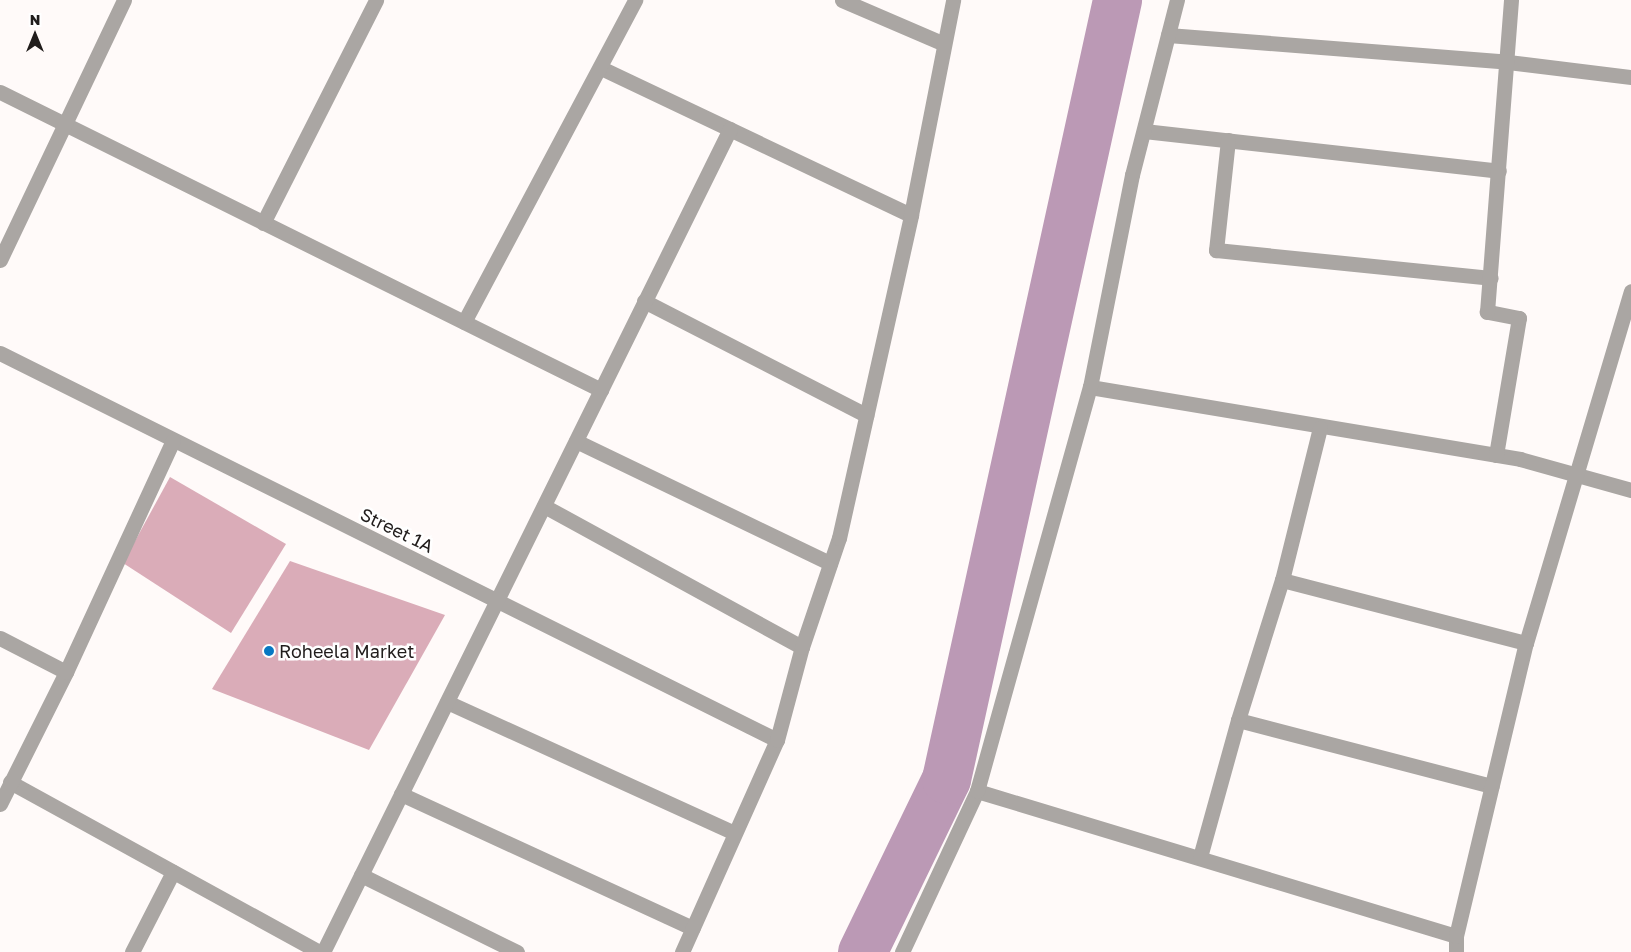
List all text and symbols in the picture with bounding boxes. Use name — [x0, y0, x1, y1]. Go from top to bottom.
north arrow — [10, 10, 60, 60]
text: N — [30, 11, 40, 28]
street label: Street 1A — [357, 503, 437, 557]
place label: Roheela Market — [279, 640, 414, 662]
marker: Roheela Market — [263, 645, 275, 657]

